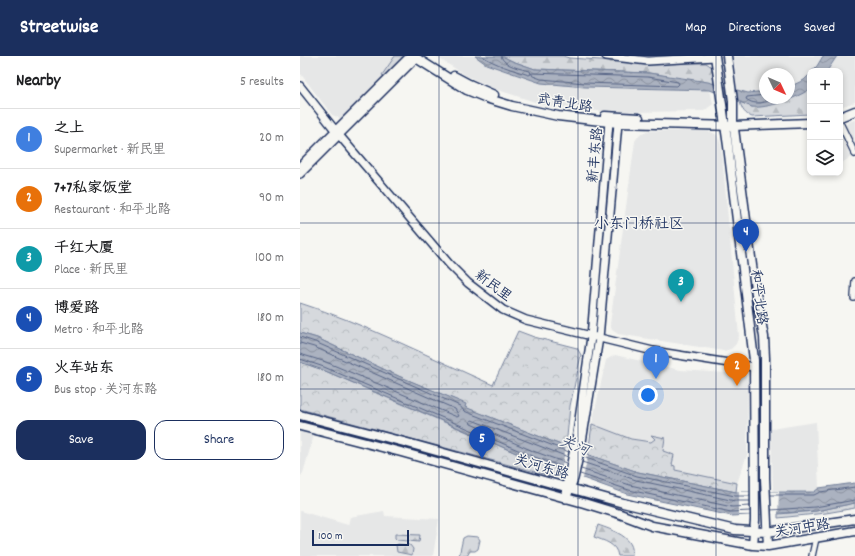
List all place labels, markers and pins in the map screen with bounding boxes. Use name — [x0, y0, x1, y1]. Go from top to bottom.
pin: 4 — [733, 219, 759, 252]
pin: 3 — [668, 269, 694, 302]
pin: 1 — [643, 346, 669, 379]
pin: 2 — [724, 353, 750, 386]
pin: 5 — [469, 426, 495, 459]

